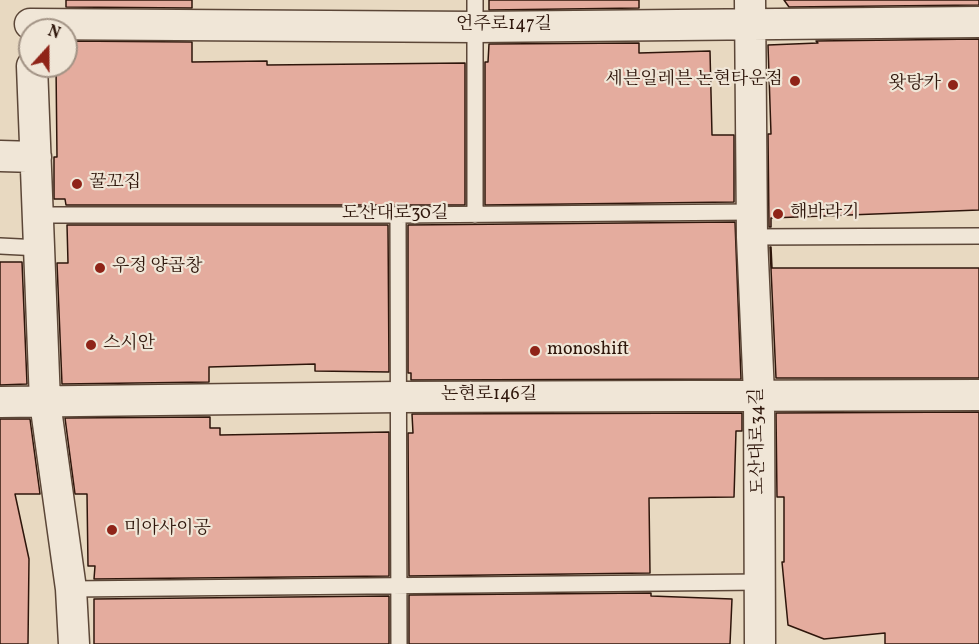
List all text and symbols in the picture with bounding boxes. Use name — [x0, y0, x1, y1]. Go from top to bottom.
street label: 언주로147길 — [456, 15, 552, 37]
north arrow — [18, 18, 78, 78]
text: N — [44, 21, 63, 45]
place label: 세븐일레븐 논현타운점 — [606, 70, 783, 92]
marker: 세븐일레븐 논현타운점 — [788, 74, 802, 88]
place label: 왓탕카 — [889, 74, 941, 96]
marker: 왓탕카 — [946, 78, 960, 92]
place label: 꿀꼬집 — [89, 173, 141, 195]
marker: 꿀꼬집 — [70, 177, 84, 191]
place label: 해바라기 — [790, 203, 860, 225]
street label: 도산대로30길 — [342, 204, 448, 226]
marker: 해바라기 — [771, 207, 785, 221]
place label: 우정 양곱창 — [112, 257, 203, 279]
marker: 우정 양곱창 — [93, 261, 107, 275]
place label: 스시안 — [103, 334, 155, 356]
marker: 스시안 — [84, 338, 98, 352]
place label: monoshift — [547, 340, 629, 362]
marker: monoshift — [528, 344, 542, 358]
street label: 논현로146길 — [441, 385, 537, 407]
street label: 도산대로34길 — [747, 387, 771, 495]
place label: 미아사이공 — [124, 519, 211, 541]
marker: 미아사이공 — [105, 523, 119, 537]

